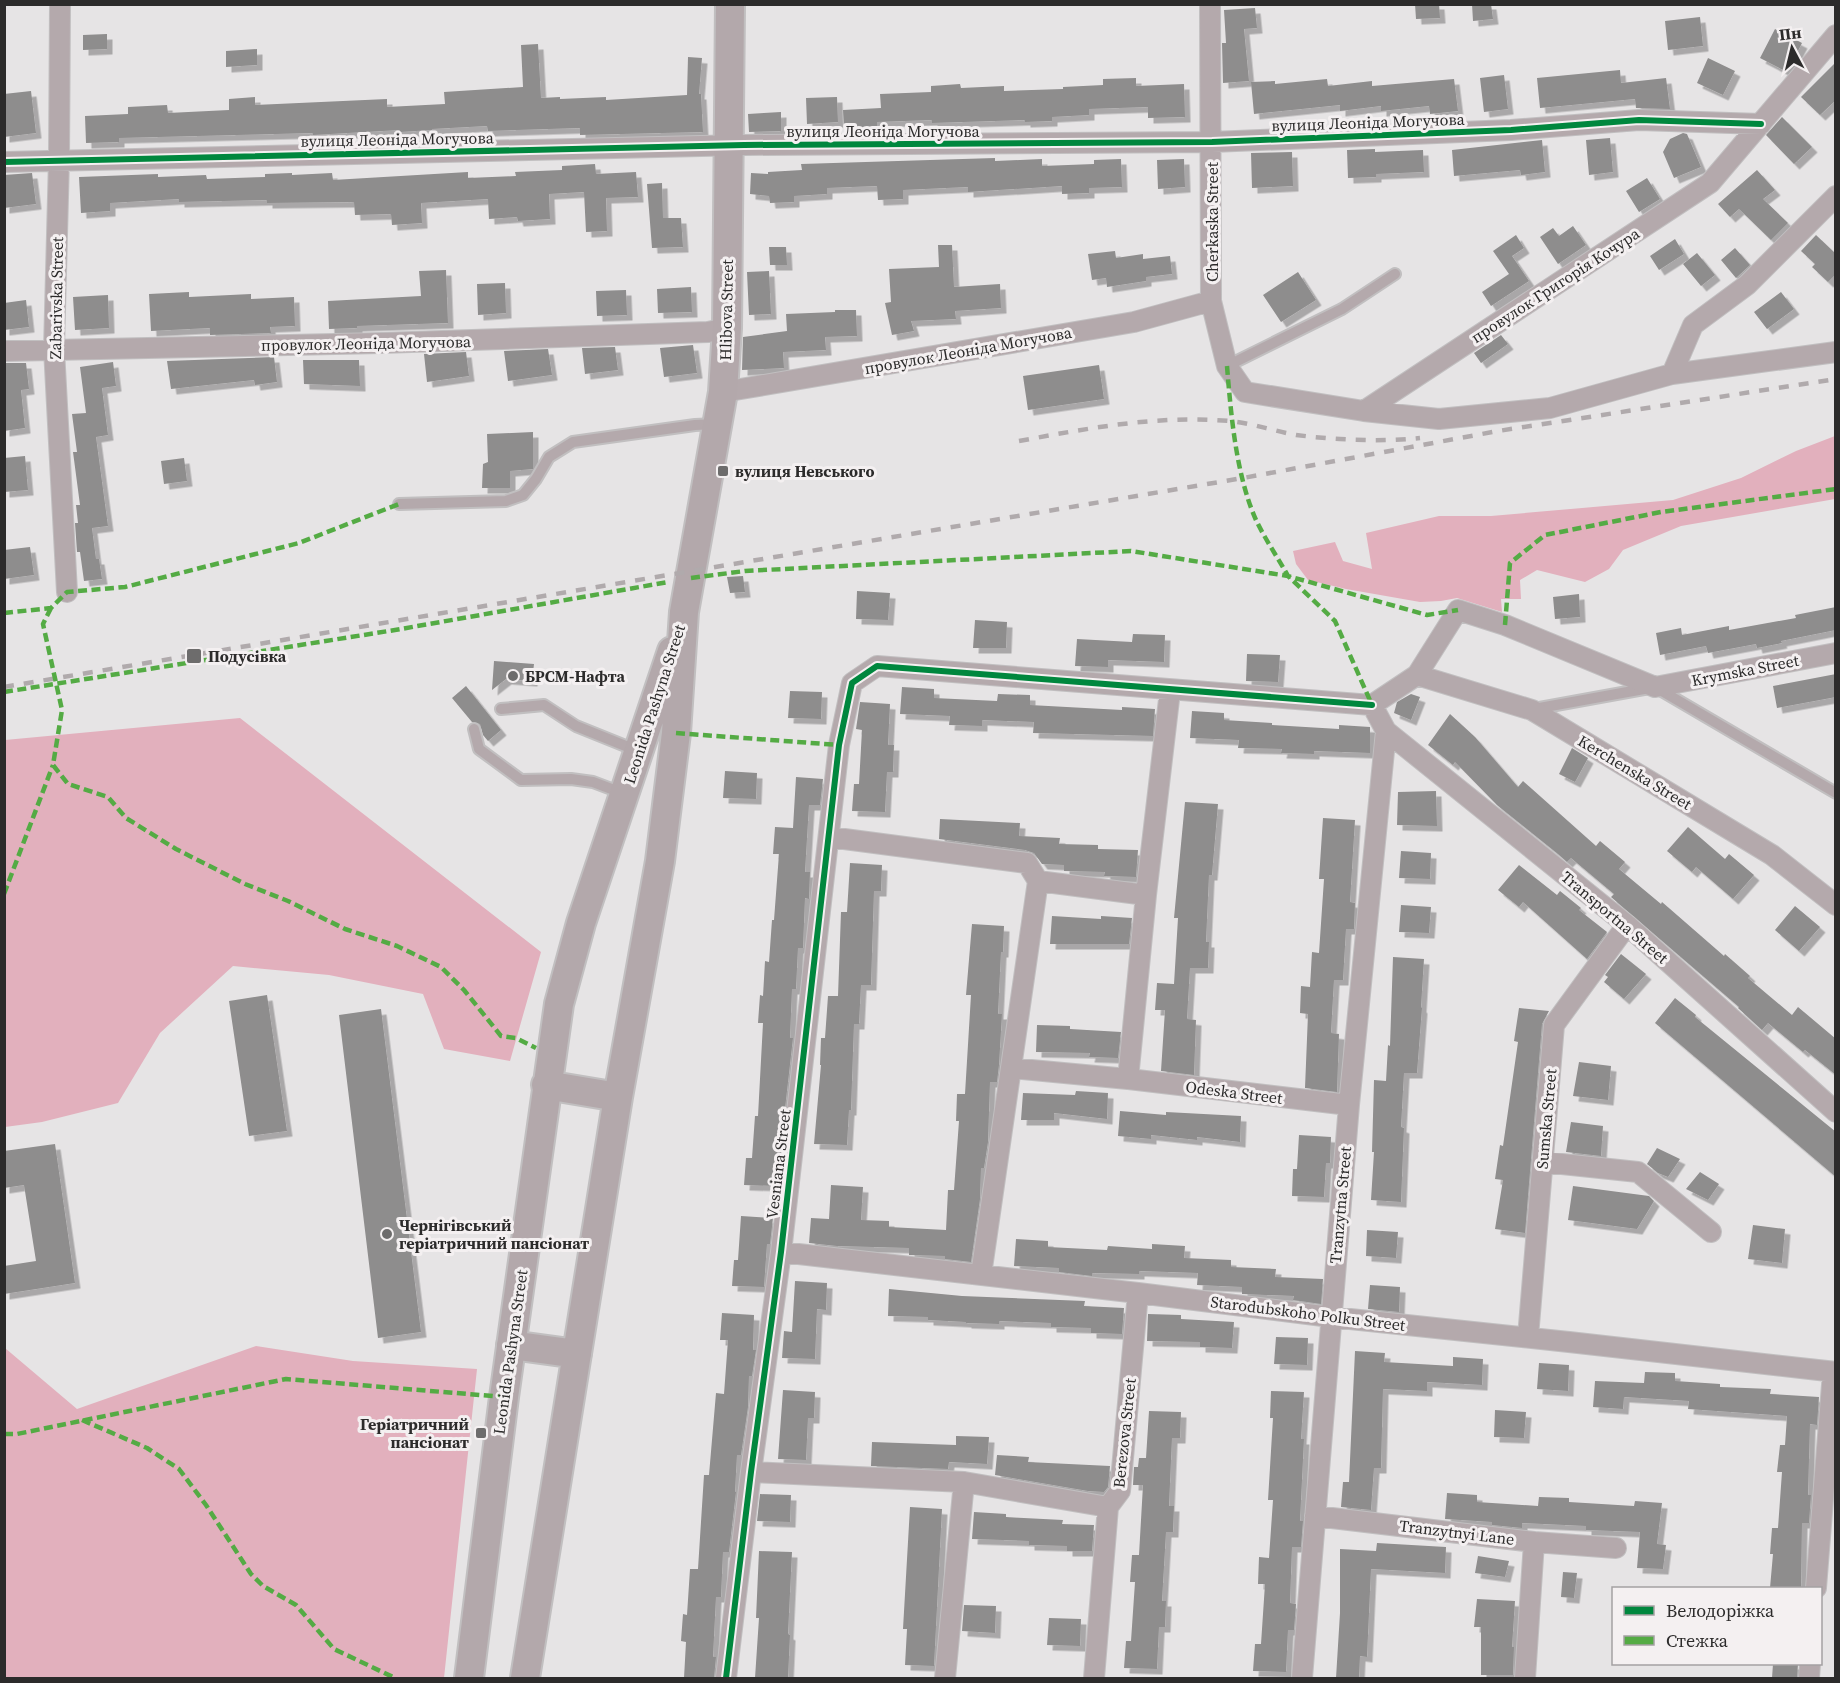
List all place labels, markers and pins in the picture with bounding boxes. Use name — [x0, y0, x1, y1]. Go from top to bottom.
place label: вулиця Невського — [735, 460, 875, 482]
marker: вулиця Невського — [716, 464, 730, 478]
place label: Подусівка — [208, 645, 287, 667]
marker: Подусівка — [185, 647, 203, 665]
place label: БРСМ-Нафта — [525, 665, 625, 687]
marker: БРСМ-Нафта — [506, 669, 520, 683]
place label: Чернігівський геріатричний пансіонат — [399, 1214, 589, 1254]
marker: Чернігівський геріатричний пансіонат — [380, 1227, 394, 1241]
place label: Геріатричний пансіонат — [360, 1413, 469, 1453]
marker: Геріатричний пансіонат — [474, 1426, 488, 1440]

